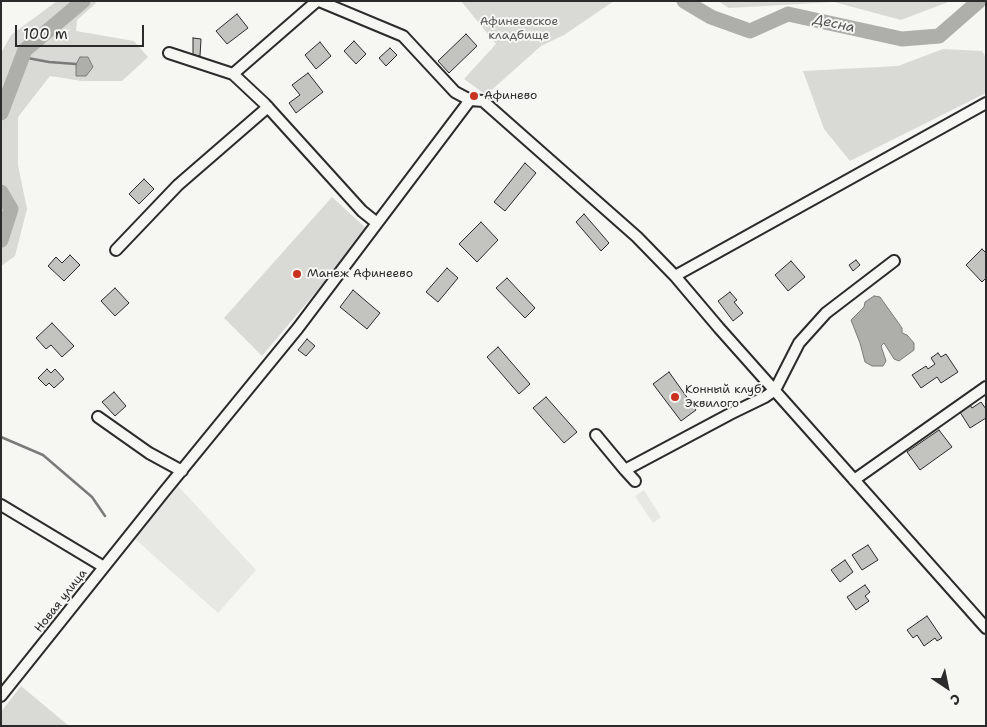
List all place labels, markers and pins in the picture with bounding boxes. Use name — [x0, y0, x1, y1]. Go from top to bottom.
place label: Афинево — [484, 89, 537, 103]
marker: Афинево — [468, 90, 480, 102]
place label: Манеж Афинеево — [307, 267, 413, 281]
marker: Манеж Афинеево — [291, 268, 303, 280]
place label: Конный клуб Эквилого — [685, 383, 761, 411]
marker: Конный клуб Эквилого — [669, 391, 681, 403]

